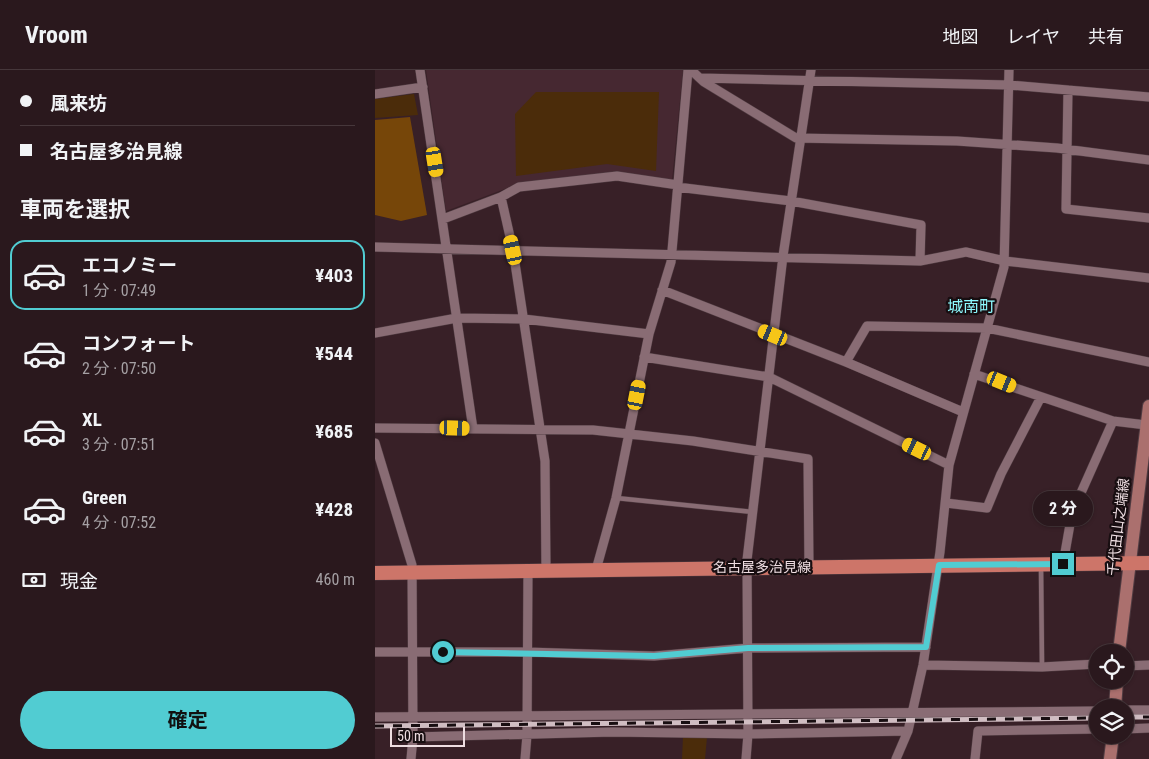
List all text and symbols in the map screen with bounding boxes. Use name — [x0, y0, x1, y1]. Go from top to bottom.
text: Vroom — [25, 21, 88, 49]
text: 地図 — [943, 26, 979, 47]
text: レイヤ — [1007, 26, 1060, 47]
text: 共有 — [1088, 26, 1124, 47]
text: 風来坊 — [50, 92, 107, 115]
text: 名古屋多治見線 — [50, 140, 183, 163]
car — [425, 146, 444, 178]
text: 車両を選択 — [20, 197, 130, 222]
car — [502, 234, 523, 266]
icon: car — [22, 253, 67, 298]
text: エコノミー — [82, 254, 177, 277]
text: ¥403 — [315, 264, 353, 287]
text: 1 分 · 07:49 — [82, 281, 156, 300]
district label: 城南町 — [947, 297, 995, 316]
car — [756, 322, 789, 348]
icon: car — [22, 331, 67, 376]
text: コンフォート — [82, 332, 195, 355]
text: ¥544 — [315, 342, 353, 365]
text: 2 分 · 07:50 — [82, 359, 156, 378]
car — [985, 369, 1018, 395]
car — [626, 379, 647, 411]
text: XL — [82, 408, 102, 431]
icon: car — [22, 409, 67, 454]
text: ¥685 — [315, 420, 353, 443]
car — [439, 420, 470, 436]
text: 3 分 · 07:51 — [82, 435, 156, 454]
car — [900, 436, 933, 462]
street label: 千代田山之端線 — [1104, 477, 1132, 577]
text: Green — [82, 486, 127, 509]
icon: car — [22, 487, 67, 532]
callout: 2 分 — [1033, 492, 1093, 526]
text: ¥428 — [315, 498, 353, 521]
text: 2 分 — [1049, 499, 1077, 518]
text: 4 分 · 07:52 — [82, 513, 156, 532]
route end — [1052, 553, 1074, 575]
street label: 名古屋多治見線 — [713, 559, 811, 575]
icon: cash — [20, 566, 48, 594]
text: 現金 — [60, 570, 98, 593]
text: 460 m — [316, 570, 355, 589]
route start — [432, 641, 454, 663]
map controls — [1089, 644, 1134, 744]
button: locate — [1089, 644, 1134, 689]
button: 確定 — [20, 691, 355, 749]
button: layers — [1089, 699, 1134, 744]
scale bar — [390, 724, 465, 747]
text: 50 m — [397, 728, 425, 744]

